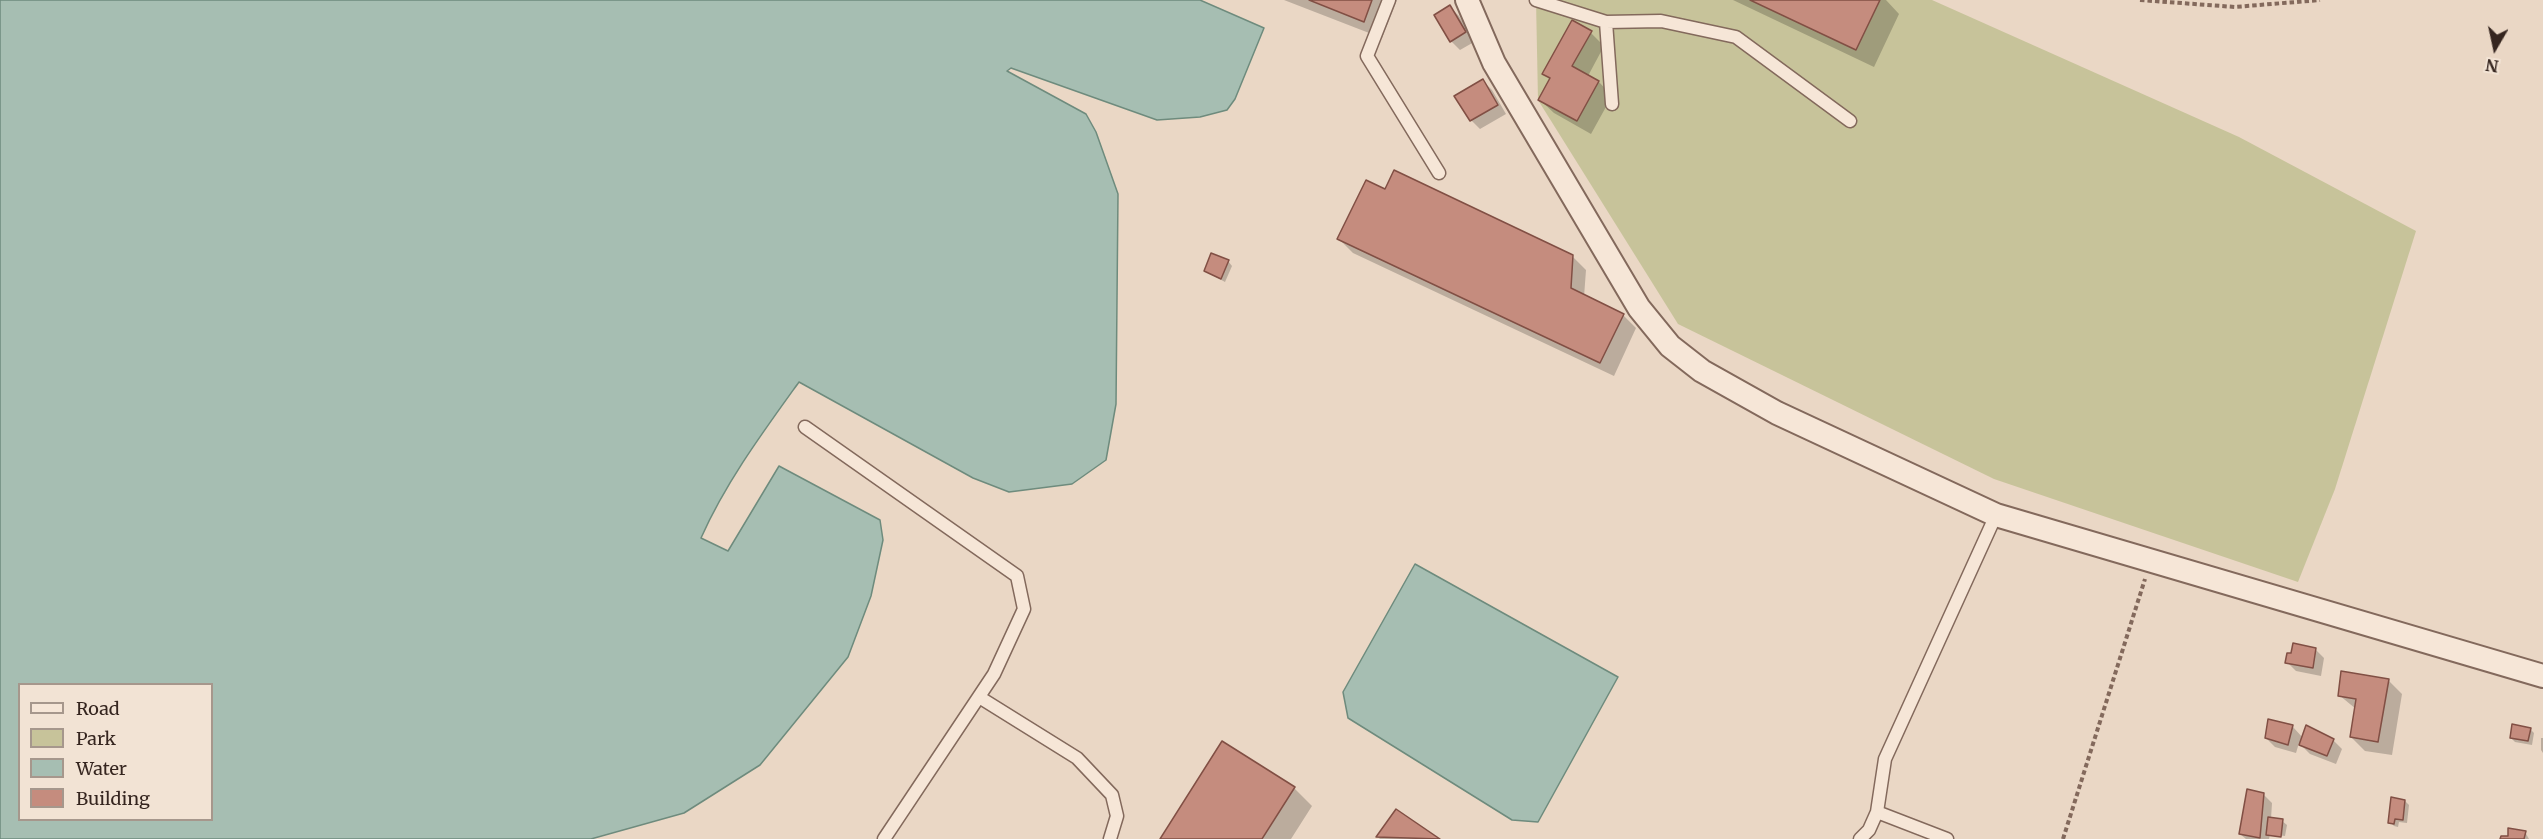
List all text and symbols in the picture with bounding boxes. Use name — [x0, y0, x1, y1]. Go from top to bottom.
north arrow — [2465, 18, 2525, 78]
text: N — [2484, 55, 2500, 77]
legend — [18, 683, 213, 821]
text: Road — [76, 697, 120, 720]
text: Park — [76, 727, 116, 750]
text: Water — [76, 757, 127, 780]
text: Building — [76, 787, 150, 810]

